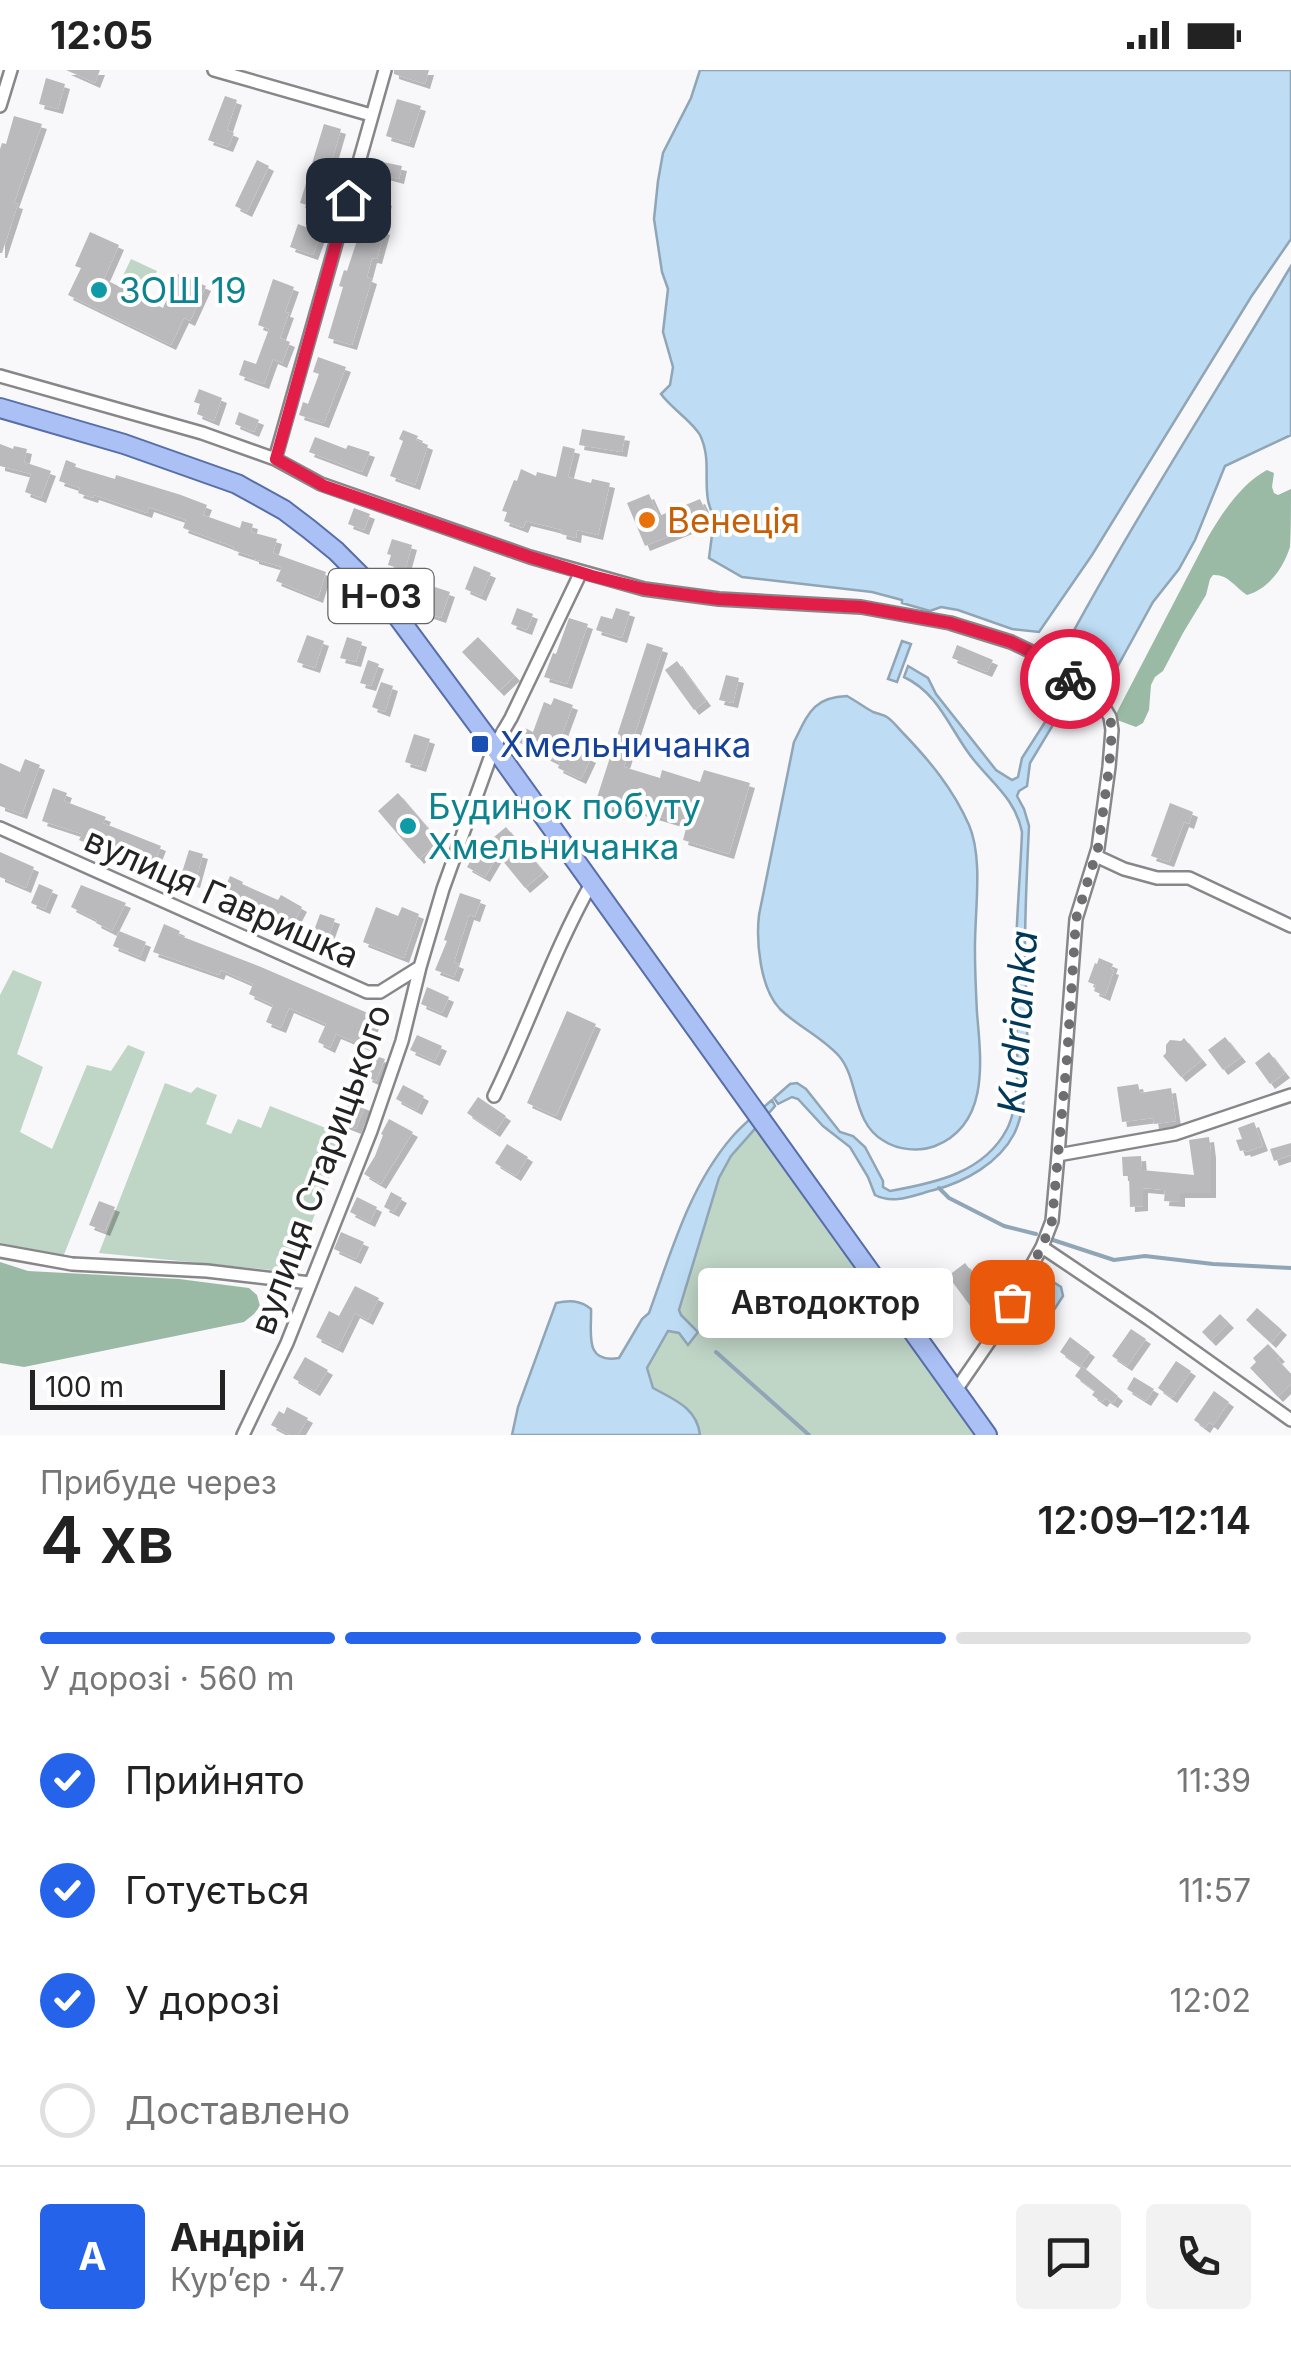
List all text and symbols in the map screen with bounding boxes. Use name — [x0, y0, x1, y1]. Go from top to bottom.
text: 12:05 — [50, 12, 153, 58]
pin — [306, 158, 391, 243]
icon: home — [321, 173, 376, 228]
place label: ЗОШ 19 — [119, 269, 247, 311]
marker: ЗОШ 19 — [88, 279, 110, 301]
place label: Венеція — [667, 499, 800, 541]
marker: Венеція — [636, 509, 658, 531]
road number: Н-03 — [328, 569, 434, 623]
courier — [1020, 629, 1120, 729]
icon: bike — [1043, 652, 1098, 707]
place label: Хмельничанка — [500, 723, 752, 765]
marker: Хмельничанка — [469, 733, 491, 755]
place label: Будинок побуту Хмельничанка — [428, 785, 701, 867]
marker: Будинок побуту Хмельничанка — [397, 815, 419, 837]
street label: вулиця Гавришка — [78, 818, 366, 976]
water label: Kudrianka — [988, 929, 1046, 1115]
street label: вулиця Старицького — [241, 998, 399, 1340]
pin — [970, 1260, 1055, 1345]
callout: Автодоктор — [697, 1267, 952, 1337]
icon: bag — [985, 1275, 1040, 1330]
text: Автодоктор — [731, 1283, 920, 1322]
scale bar — [30, 1365, 225, 1410]
text: 100 m — [45, 1370, 124, 1404]
text: Прибуде через — [40, 1463, 277, 1502]
text: 12:09–12:14 — [1038, 1497, 1251, 1543]
text: 4 хв — [40, 1500, 174, 1579]
text: У дорозі · 560 m — [40, 1659, 294, 1698]
icon: check — [40, 1753, 95, 1808]
text: Прийнято — [125, 1757, 305, 1803]
text: 11:39 — [1176, 1761, 1251, 1800]
icon: check — [40, 1863, 95, 1918]
text: Готується — [125, 1867, 310, 1913]
text: 11:57 — [1178, 1871, 1251, 1910]
icon: check — [40, 1973, 95, 2028]
text: У дорозі — [125, 1977, 280, 2023]
text: 12:02 — [1170, 1981, 1251, 2020]
text: Доставлено — [125, 2087, 350, 2133]
button: chat — [1016, 2204, 1121, 2309]
button: phone — [1146, 2204, 1251, 2309]
text: Андрій — [170, 2214, 305, 2260]
text: А — [78, 2233, 107, 2279]
text: Кур’єр · 4.7 — [170, 2260, 345, 2299]

